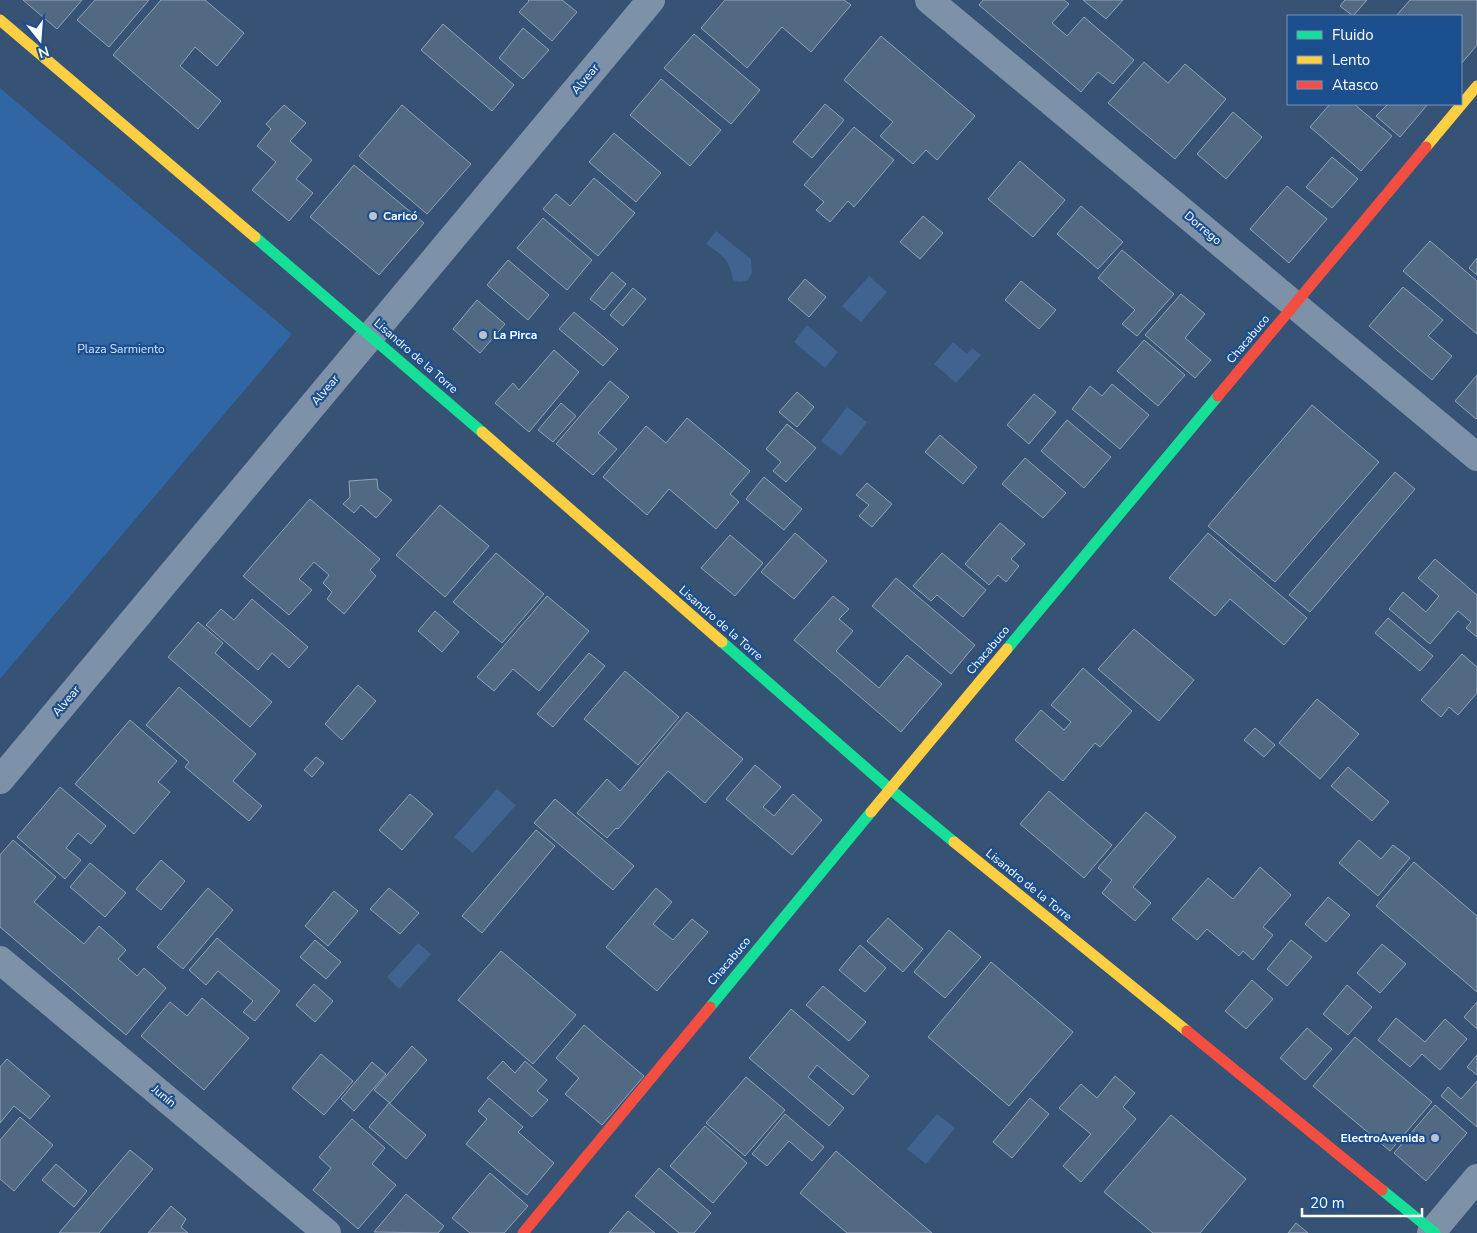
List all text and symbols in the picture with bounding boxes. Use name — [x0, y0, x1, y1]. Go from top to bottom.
north arrow — [15, 15, 65, 65]
legend — [1287, 15, 1462, 105]
text: Fluido — [1332, 25, 1374, 45]
text: N — [36, 41, 51, 63]
text: Lento — [1332, 50, 1370, 70]
street label: Alvear — [568, 60, 603, 98]
text: Atasco — [1332, 75, 1378, 95]
place label: Caricó — [383, 208, 418, 224]
street label: Dorrego — [1181, 208, 1225, 249]
marker: Caricó — [367, 210, 379, 222]
street label: Chacabuco — [1223, 311, 1273, 367]
street label: Lisandro de la Torre — [371, 315, 461, 397]
place label: La Pirca — [493, 327, 537, 343]
marker: La Pirca — [477, 329, 489, 341]
park label: Plaza Sarmiento — [77, 341, 165, 357]
street label: Alvear — [308, 371, 343, 409]
street label: Lisandro de la Torre — [676, 582, 766, 664]
street label: Chacabuco — [963, 622, 1013, 678]
street label: Alvear — [49, 682, 84, 720]
street label: Lisandro de la Torre — [983, 845, 1075, 925]
street label: Chacabuco — [704, 933, 754, 989]
street label: Junín — [148, 1081, 180, 1111]
place label: ElectroAvenida — [1341, 1130, 1425, 1146]
marker: ElectroAvenida — [1429, 1132, 1441, 1144]
scale bar — [1302, 1186, 1422, 1218]
text: 20 m — [1310, 1193, 1345, 1213]

